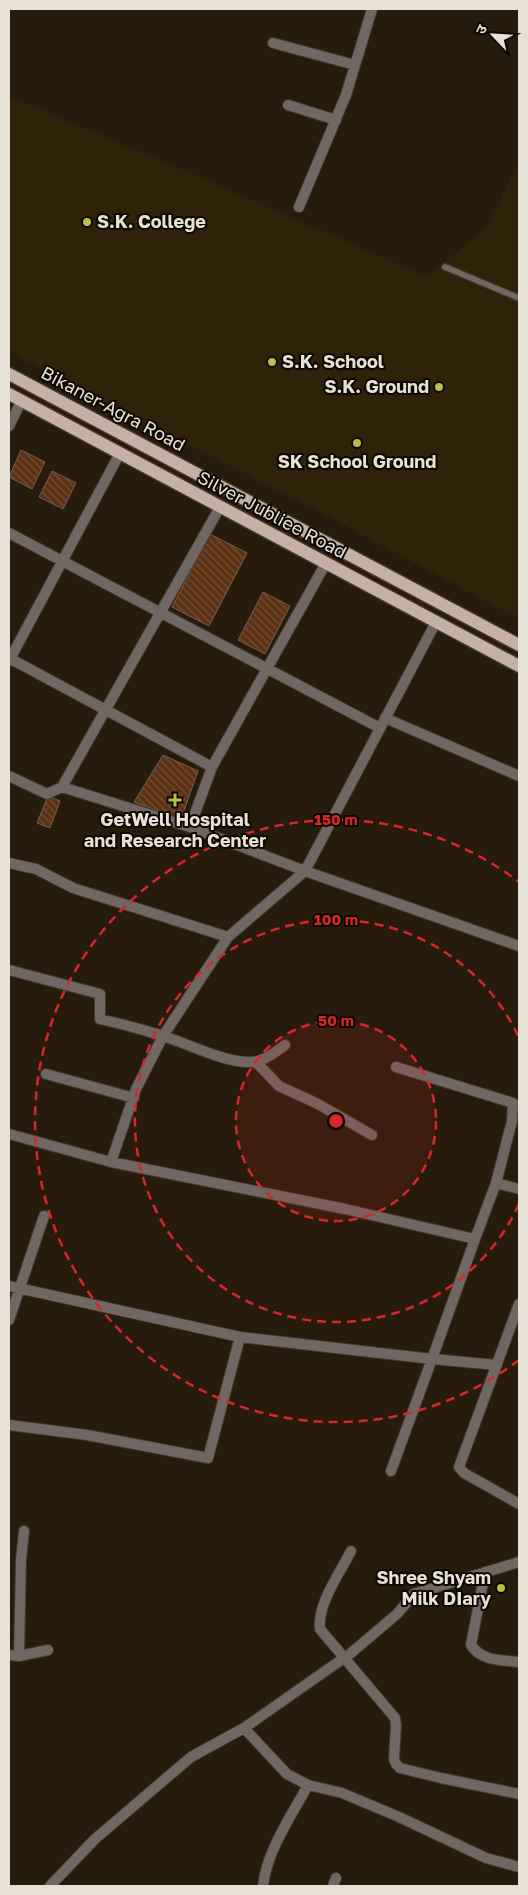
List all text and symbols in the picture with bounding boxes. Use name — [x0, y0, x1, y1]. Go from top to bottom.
north arrow — [468, 10, 518, 60]
text: उ — [471, 21, 491, 37]
place label: S.K. College — [97, 210, 206, 232]
marker: S.K. College — [81, 216, 93, 228]
place label: S.K. School — [282, 350, 384, 372]
marker: S.K. School — [266, 356, 278, 368]
street label: Bikaner-Agra Road — [38, 361, 189, 455]
place label: S.K. Ground — [325, 375, 429, 397]
marker: S.K. Ground — [433, 381, 445, 393]
marker: SK School Ground — [351, 437, 363, 449]
place label: SK School Ground — [278, 450, 436, 472]
street label: Silver Jubliee Road — [194, 466, 351, 563]
marker: GetWell Hospital and Research Center — [168, 793, 182, 807]
place label: GetWell Hospital and Research Center — [84, 808, 266, 851]
text: 150 m — [314, 810, 358, 828]
text: 100 m — [314, 910, 358, 928]
text: 50 m — [318, 1011, 354, 1029]
centre of rings — [327, 1112, 345, 1130]
place label: Shree Shyam Milk DIary — [377, 1566, 491, 1609]
marker: Shree Shyam Milk DIary — [495, 1582, 507, 1594]

